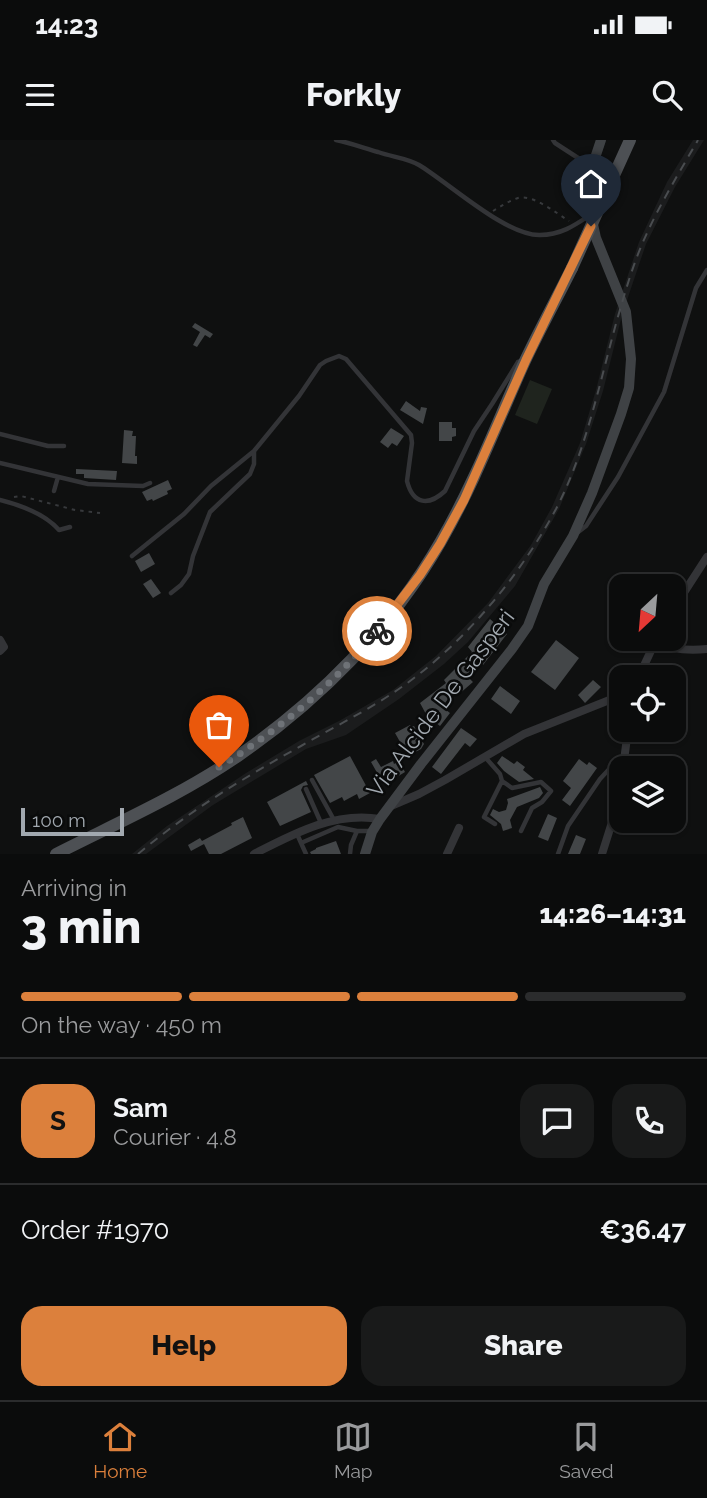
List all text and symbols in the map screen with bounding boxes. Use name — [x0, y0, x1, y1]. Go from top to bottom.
text: 14:23 — [35, 10, 98, 40]
icon: menu — [21, 76, 59, 114]
text: Forkly — [306, 76, 401, 113]
icon: search — [648, 76, 686, 114]
pin — [561, 154, 621, 226]
icon: home — [572, 165, 610, 203]
north arrow — [609, 574, 686, 651]
map controls — [609, 574, 686, 833]
courier — [342, 596, 412, 666]
street label: Via Alcide De Gasperi — [361, 604, 519, 802]
icon: bike — [358, 612, 396, 650]
button: locate — [609, 665, 686, 742]
pin — [189, 695, 249, 767]
icon: bag — [200, 706, 238, 744]
button: layers — [609, 756, 686, 833]
scale bar — [21, 805, 124, 837]
text: 100 m — [32, 809, 86, 831]
text: Arriving in — [21, 874, 127, 901]
text: 14:26–14:31 — [540, 899, 686, 929]
text: 3 min — [21, 900, 141, 954]
text: On the way · 450 m — [21, 1011, 222, 1038]
button: chat — [520, 1084, 594, 1158]
button: phone — [612, 1084, 686, 1158]
text: Sam — [113, 1093, 168, 1123]
text: S — [50, 1106, 66, 1136]
text: Courier · 4.8 — [113, 1123, 237, 1150]
text: Order #1970 — [21, 1215, 169, 1245]
text: €36.47 — [600, 1215, 686, 1245]
button: Help — [21, 1306, 347, 1386]
button: Share — [361, 1306, 686, 1386]
tab: Home — [93, 1418, 147, 1482]
tab: Map — [334, 1418, 373, 1482]
tab: Saved — [559, 1418, 614, 1482]

